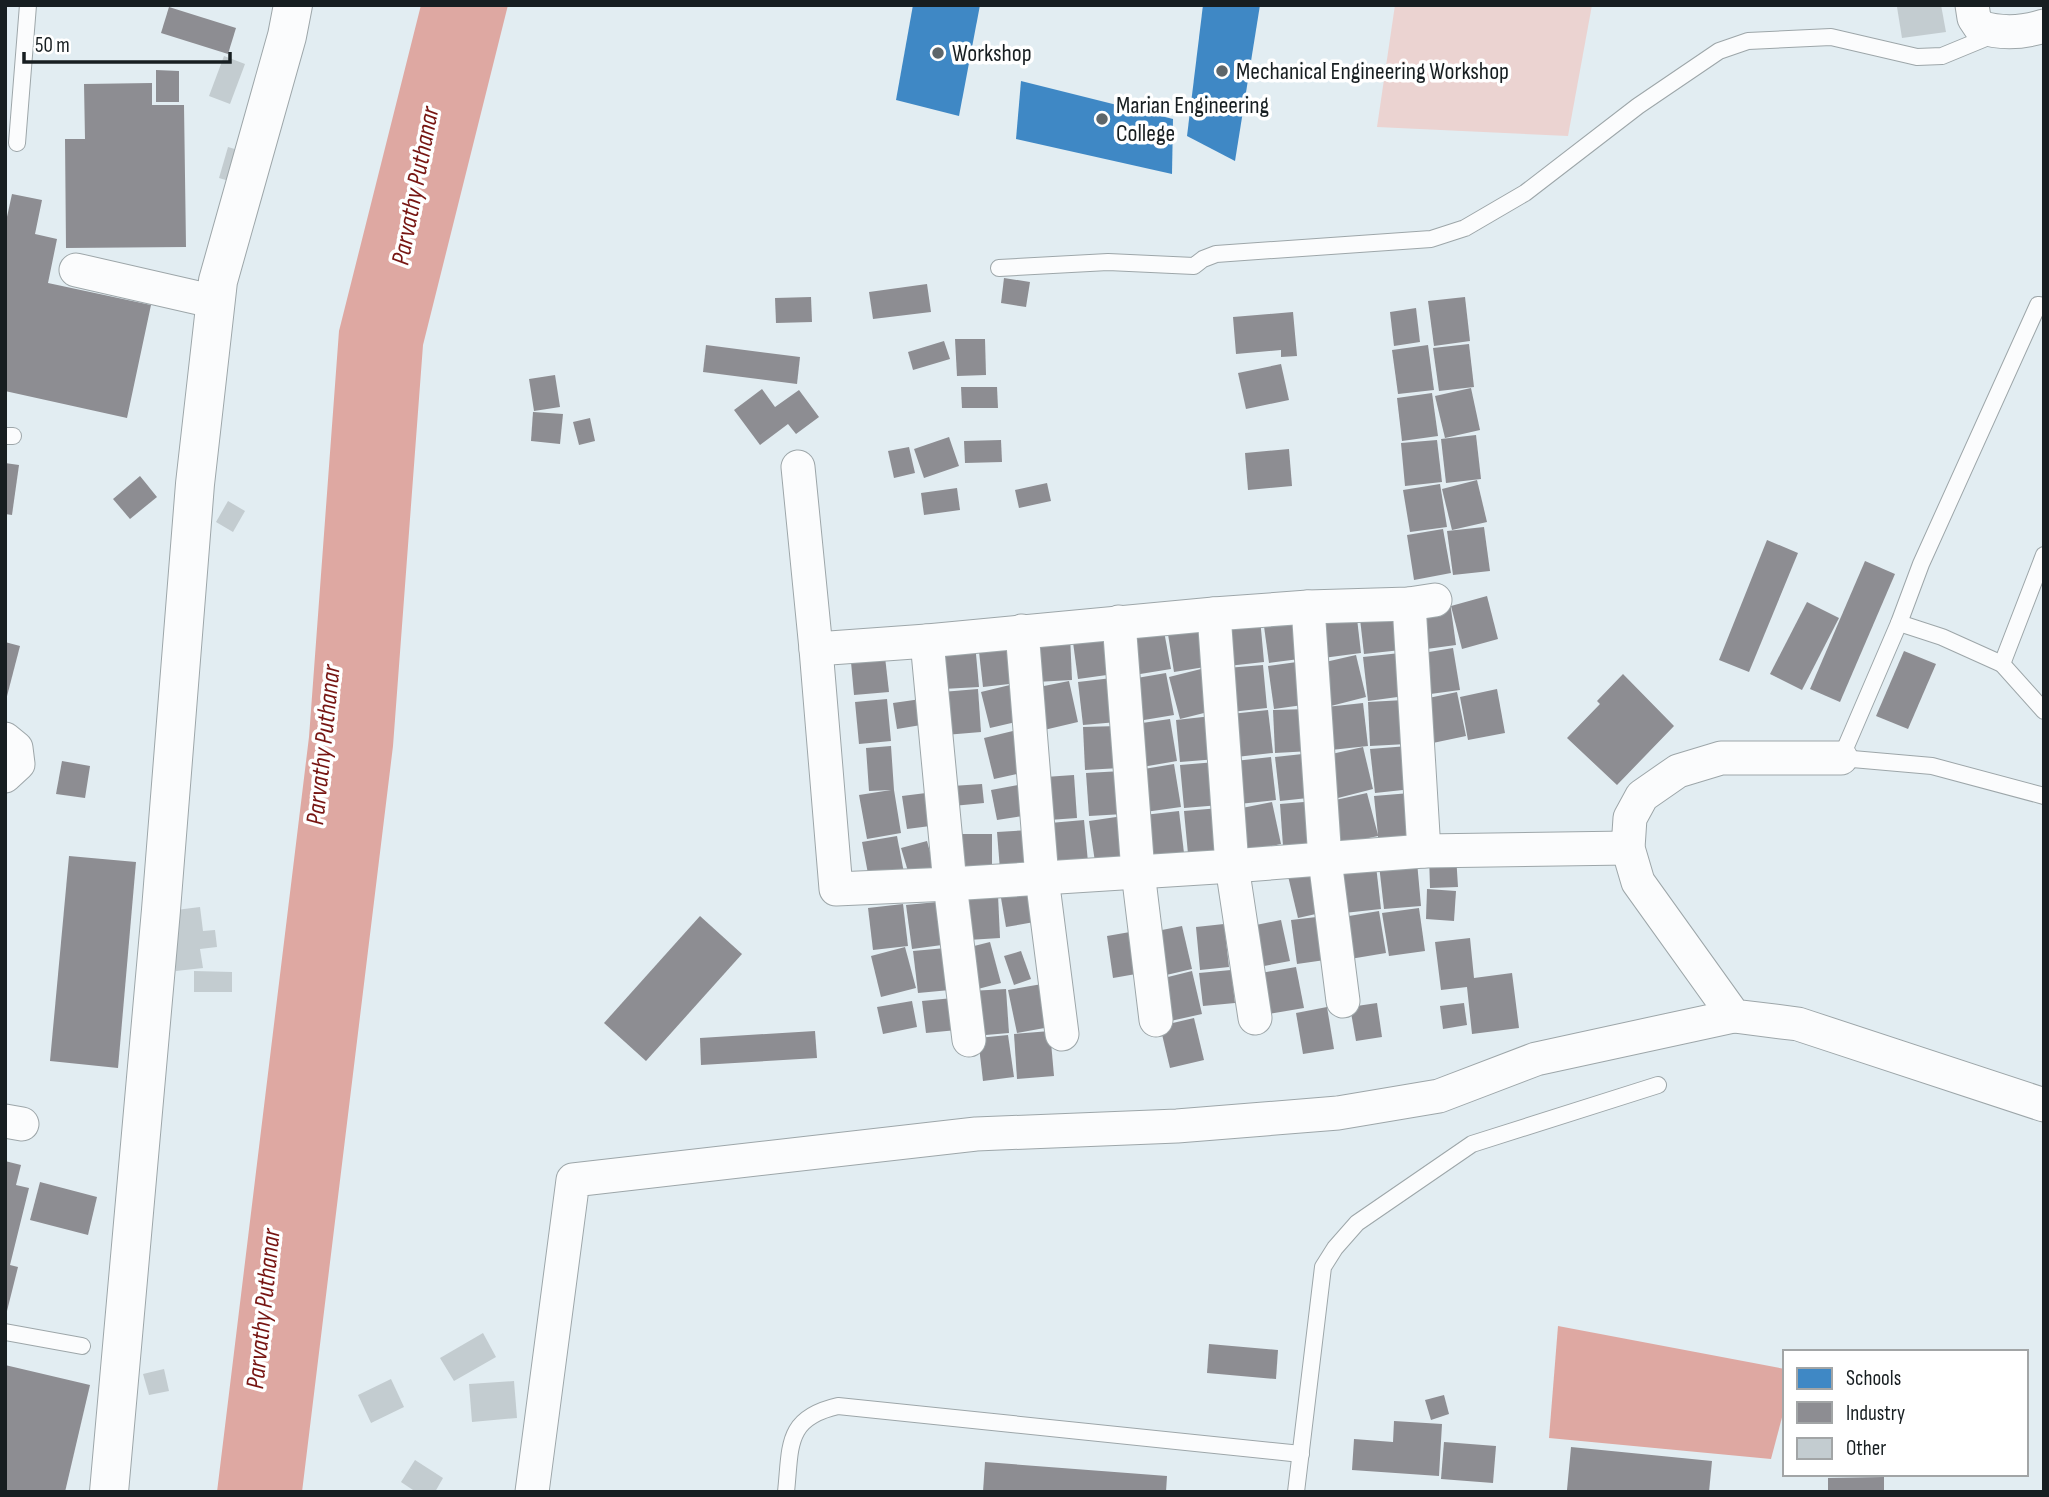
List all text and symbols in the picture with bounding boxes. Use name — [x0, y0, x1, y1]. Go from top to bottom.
scale bar — [24, 21, 231, 65]
text: 50 m — [35, 33, 70, 58]
place label: Workshop — [952, 39, 1032, 68]
marker: Workshop — [930, 45, 946, 61]
place label: Mechanical Engineering Workshop — [1236, 57, 1509, 86]
marker: Mechanical Engineering Workshop — [1214, 63, 1230, 79]
place label: Marian Engineering College — [1116, 91, 1269, 148]
water label: Parvathy Puthanar — [385, 102, 447, 268]
marker: Marian Engineering College — [1094, 111, 1110, 127]
water label: Parvathy Puthanar — [300, 662, 348, 827]
water label: Parvathy Puthanar — [240, 1226, 288, 1391]
legend — [1783, 1350, 2028, 1476]
text: Schools — [1846, 1366, 1901, 1391]
text: Industry — [1846, 1401, 1905, 1426]
text: Other — [1846, 1436, 1886, 1461]

